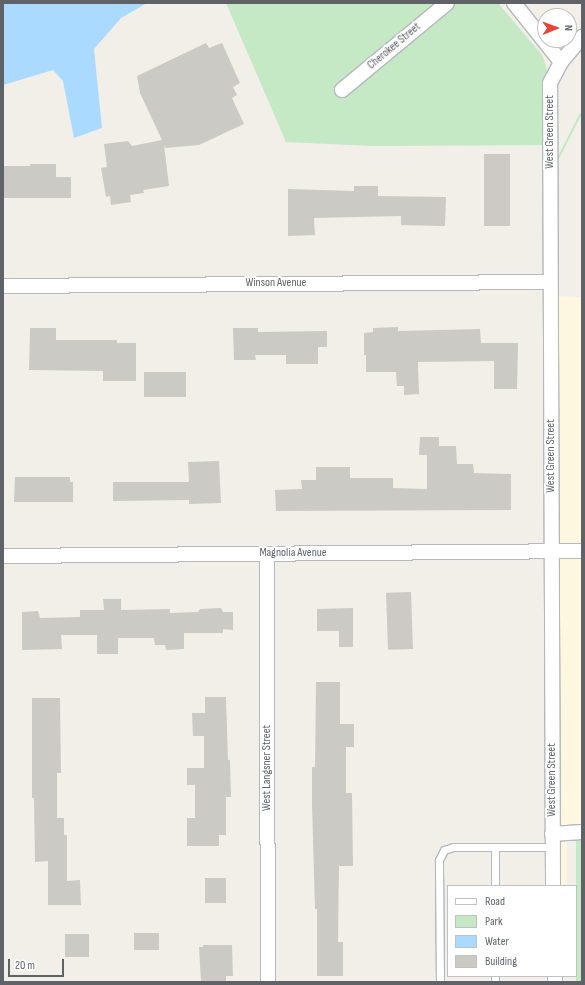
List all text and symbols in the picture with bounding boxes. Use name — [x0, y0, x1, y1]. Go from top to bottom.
north arrow — [537, 8, 577, 48]
street label: Cherokee Street — [364, 20, 424, 72]
text: N — [562, 25, 575, 31]
street label: West Green Street — [543, 95, 557, 169]
street label: Winson Avenue — [246, 276, 306, 290]
street label: West Green Street — [544, 419, 558, 493]
street label: Magnolia Avenue — [259, 546, 327, 560]
street label: West Langsner Street — [260, 725, 274, 811]
street label: West Green Street — [545, 743, 559, 817]
legend — [447, 885, 577, 977]
text: Road — [485, 894, 505, 909]
text: Park — [485, 914, 503, 929]
text: Water — [485, 934, 509, 949]
scale bar — [10, 951, 66, 977]
text: Building — [485, 954, 517, 969]
text: 20 m — [15, 958, 35, 973]

